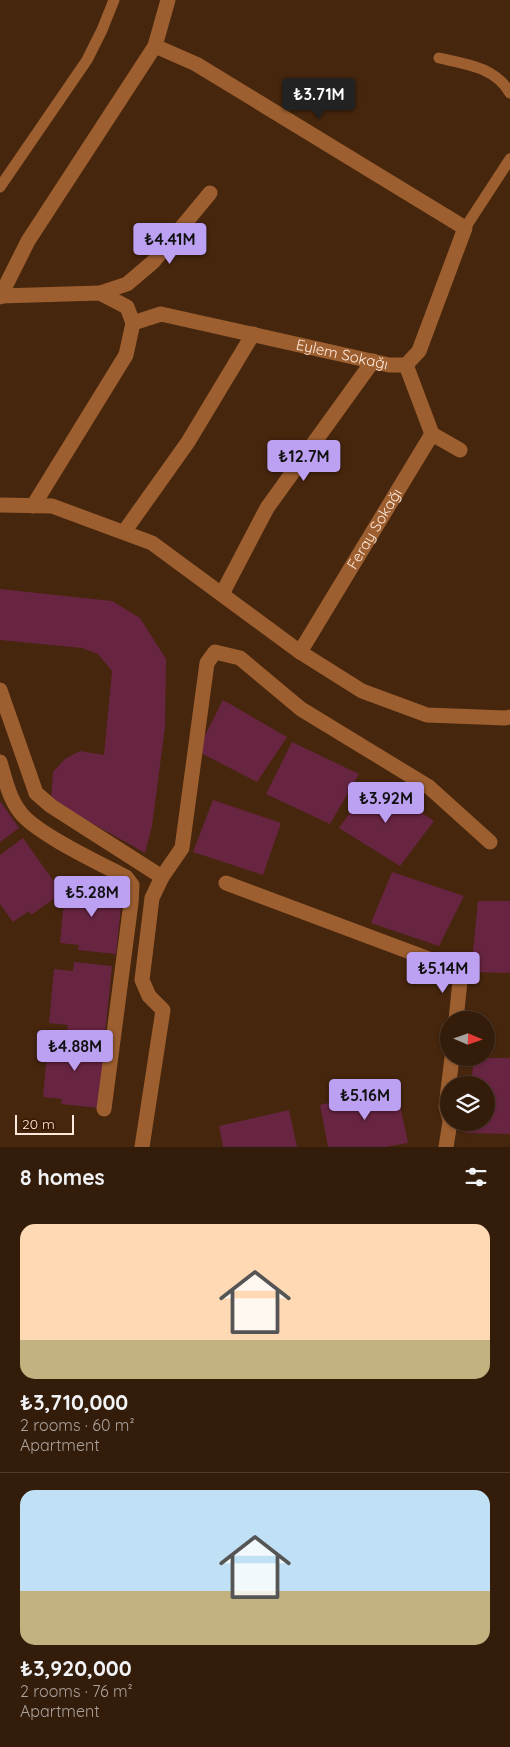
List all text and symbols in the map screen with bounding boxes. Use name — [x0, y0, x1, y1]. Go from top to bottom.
pin: ₺3.71M — [278, 78, 360, 120]
text: ₺3.71M — [293, 84, 345, 104]
pin: ₺4.41M — [129, 222, 211, 265]
text: ₺4.41M — [144, 229, 196, 249]
street label: Eylem Sokağı — [294, 335, 390, 374]
pin: ₺12.7M — [263, 440, 345, 482]
text: ₺12.7M — [278, 446, 330, 466]
street label: Feray Sokağı — [342, 485, 406, 573]
pin: ₺3.92M — [345, 782, 427, 824]
text: ₺3.92M — [359, 788, 413, 808]
pin: ₺5.28M — [51, 876, 133, 918]
text: ₺5.28M — [65, 882, 119, 902]
pin: ₺5.14M — [402, 952, 484, 994]
text: ₺5.14M — [418, 958, 468, 978]
north arrow — [440, 1011, 495, 1066]
map controls — [440, 1011, 495, 1131]
pin: ₺4.88M — [34, 1030, 116, 1072]
text: ₺4.88M — [48, 1036, 102, 1056]
button: layers — [440, 1076, 495, 1131]
pin: ₺5.16M — [324, 1078, 406, 1121]
text: ₺5.16M — [340, 1085, 390, 1105]
scale bar — [15, 1112, 74, 1135]
text: 20 m — [22, 1115, 55, 1133]
icon: filters — [462, 1163, 490, 1191]
text: 8 homes — [20, 1164, 105, 1190]
icon: home — [210, 1257, 300, 1347]
text: ₺3,710,000 — [20, 1389, 128, 1415]
text: 2 rooms · 60 m² — [20, 1415, 134, 1435]
text: Apartment — [20, 1435, 100, 1455]
icon: home — [210, 1522, 300, 1612]
text: ₺3,920,000 — [20, 1655, 132, 1681]
text: 2 rooms · 76 m² — [20, 1681, 133, 1701]
text: Apartment — [20, 1701, 100, 1721]

